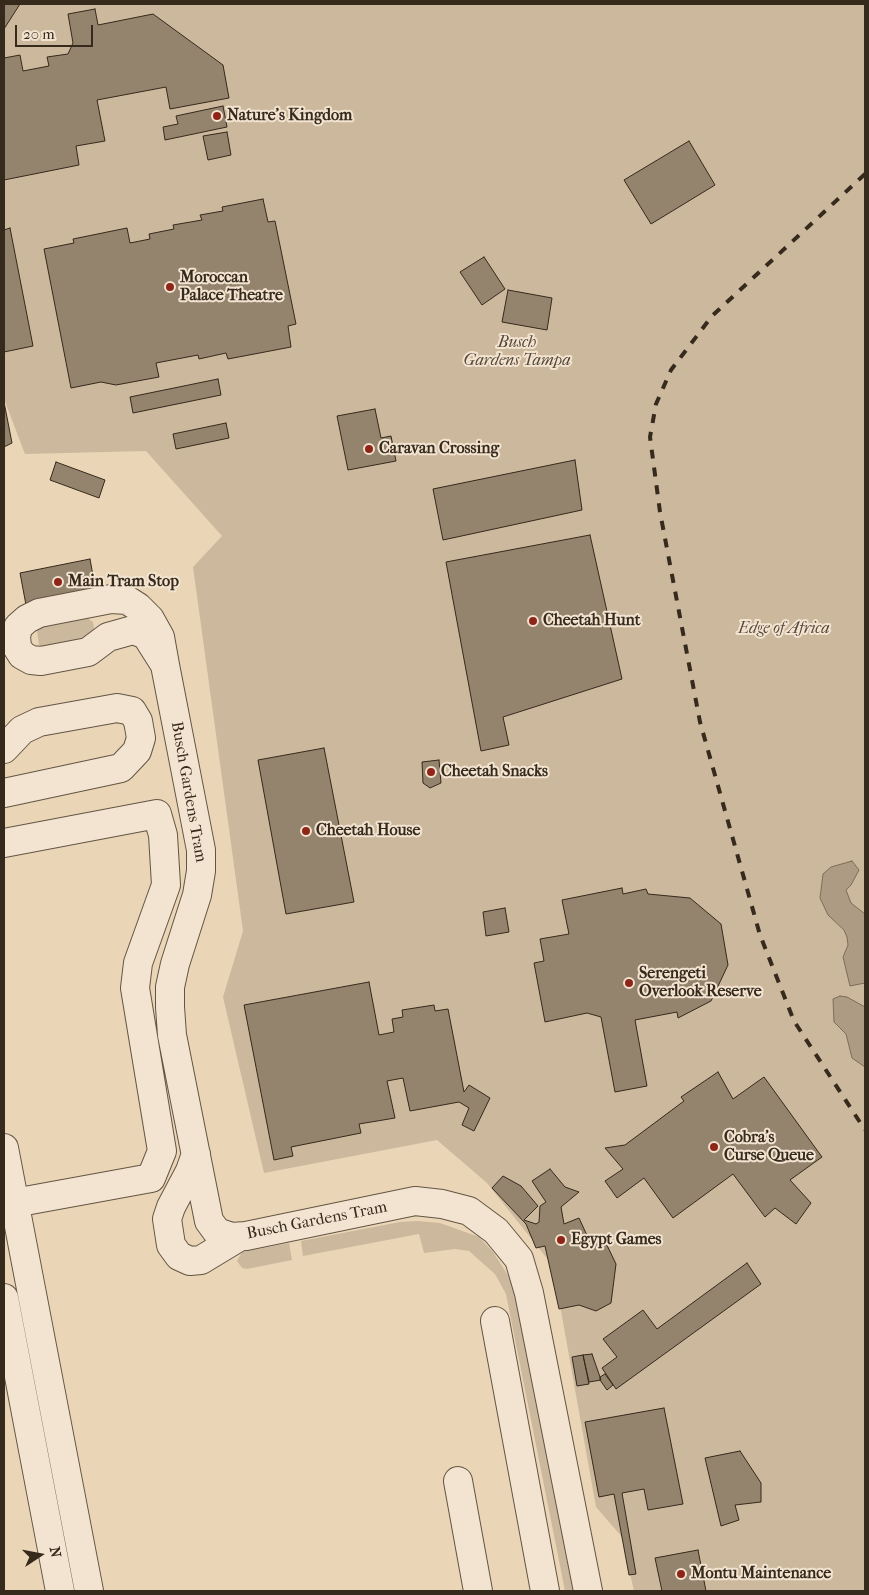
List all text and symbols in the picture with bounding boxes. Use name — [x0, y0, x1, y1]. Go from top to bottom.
scale bar — [18, 15, 95, 47]
text: 20 m — [23, 25, 55, 43]
place label: Nature's Kingdom — [227, 106, 352, 126]
marker: Nature's Kingdom — [211, 110, 223, 122]
place label: Moroccan Palace Theatre — [180, 268, 283, 306]
marker: Moroccan Palace Theatre — [164, 281, 176, 293]
park label: Busch Gardens Tampa — [463, 333, 571, 371]
place label: Caravan Crossing — [379, 439, 499, 459]
marker: Caravan Crossing — [363, 443, 375, 455]
place label: Main Tram Stop — [68, 572, 179, 592]
marker: Main Tram Stop — [52, 576, 64, 588]
place label: Cheetah Hunt — [543, 611, 640, 631]
marker: Cheetah Hunt — [527, 615, 539, 627]
park label: Edge of Africa — [738, 619, 830, 639]
street label: Busch Gardens Tram — [166, 720, 210, 864]
place label: Cheetah Snacks — [441, 762, 548, 782]
marker: Cheetah Snacks — [425, 766, 437, 778]
place label: Cheetah House — [316, 821, 420, 841]
marker: Cheetah House — [300, 825, 312, 837]
place label: Serengeti Overlook Reserve — [639, 964, 762, 1002]
marker: Serengeti Overlook Reserve — [623, 977, 635, 989]
place label: Cobra's Curse Queue — [724, 1128, 814, 1166]
marker: Cobra's Curse Queue — [708, 1141, 720, 1153]
street label: Busch Gardens Tram — [245, 1198, 389, 1244]
place label: Egypt Games — [571, 1230, 662, 1250]
marker: Egypt Games — [555, 1234, 567, 1246]
north arrow — [15, 1530, 65, 1580]
text: N — [46, 1545, 65, 1559]
place label: Montu Maintenance — [691, 1564, 831, 1584]
marker: Montu Maintenance — [675, 1568, 687, 1580]

